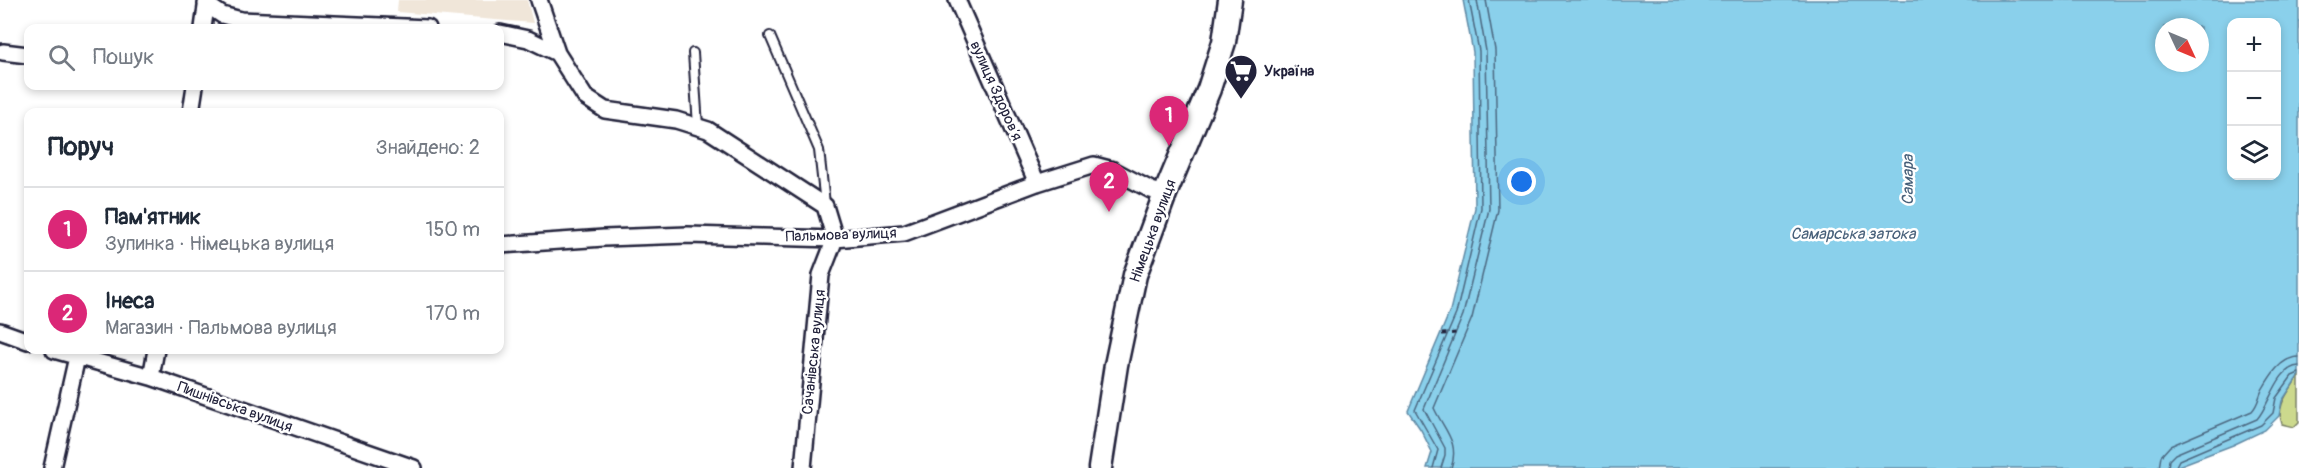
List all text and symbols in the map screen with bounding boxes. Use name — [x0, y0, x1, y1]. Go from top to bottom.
north arrow — [2155, 18, 2209, 72]
map controls — [2227, 18, 2281, 180]
button: + — [2227, 18, 2281, 72]
search box — [24, 24, 504, 90]
street label: вулиця Здоровʼя — [966, 38, 1026, 144]
icon: search — [45, 41, 78, 74]
text: Пошук — [93, 43, 154, 71]
supermarket icon: Україна — [1223, 53, 1259, 100]
place label: Україна — [1264, 62, 1314, 81]
button: − — [2227, 72, 2281, 126]
pin: 1 — [1150, 96, 1188, 146]
button: layers — [2227, 126, 2281, 180]
text: Поруч — [48, 131, 114, 163]
text: Знайдено: 2 — [376, 135, 480, 160]
water label: Самара — [1898, 153, 1918, 205]
pin: 2 — [1090, 162, 1128, 212]
your location — [1507, 167, 1536, 196]
street label: Німецька вулиця — [1126, 177, 1180, 285]
text: Пам'ятник — [105, 203, 201, 231]
text: 1 — [64, 217, 71, 242]
text: 150 m — [426, 217, 480, 242]
street label: Пальмова вулиця — [785, 224, 897, 246]
water label: Самарська затока — [1791, 224, 1917, 244]
text: Зупинка · Німецька вулиця — [105, 231, 334, 256]
text: Інеса — [105, 287, 154, 315]
street label: Сачанівська вулиця — [798, 289, 830, 415]
text: 2 — [62, 301, 73, 326]
text: 170 m — [426, 301, 480, 326]
text: Магазин · Пальмова вулиця — [105, 315, 337, 340]
street label: Пишнівська вулиця — [175, 377, 295, 437]

